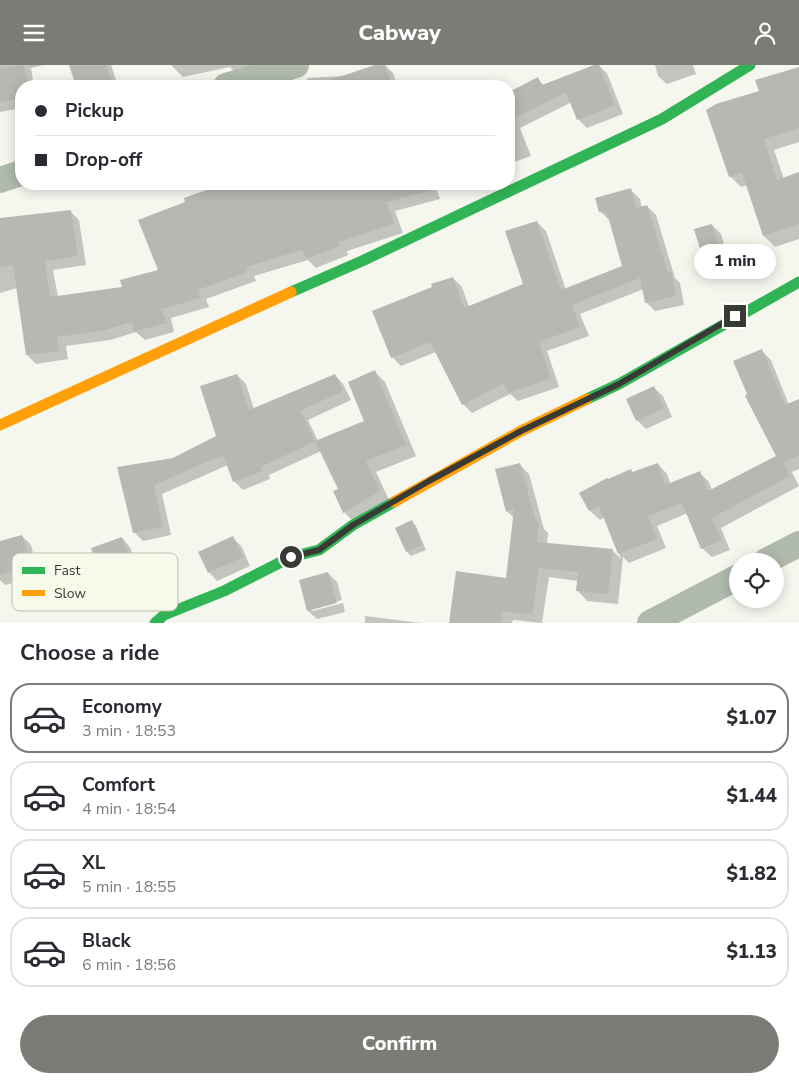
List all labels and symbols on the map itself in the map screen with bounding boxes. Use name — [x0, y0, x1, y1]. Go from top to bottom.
callout: 1 min — [694, 243, 776, 279]
route end — [724, 305, 746, 327]
route start — [280, 546, 302, 568]
legend — [12, 553, 178, 611]
text: Fast — [54, 561, 80, 580]
text: Slow — [54, 584, 86, 603]

